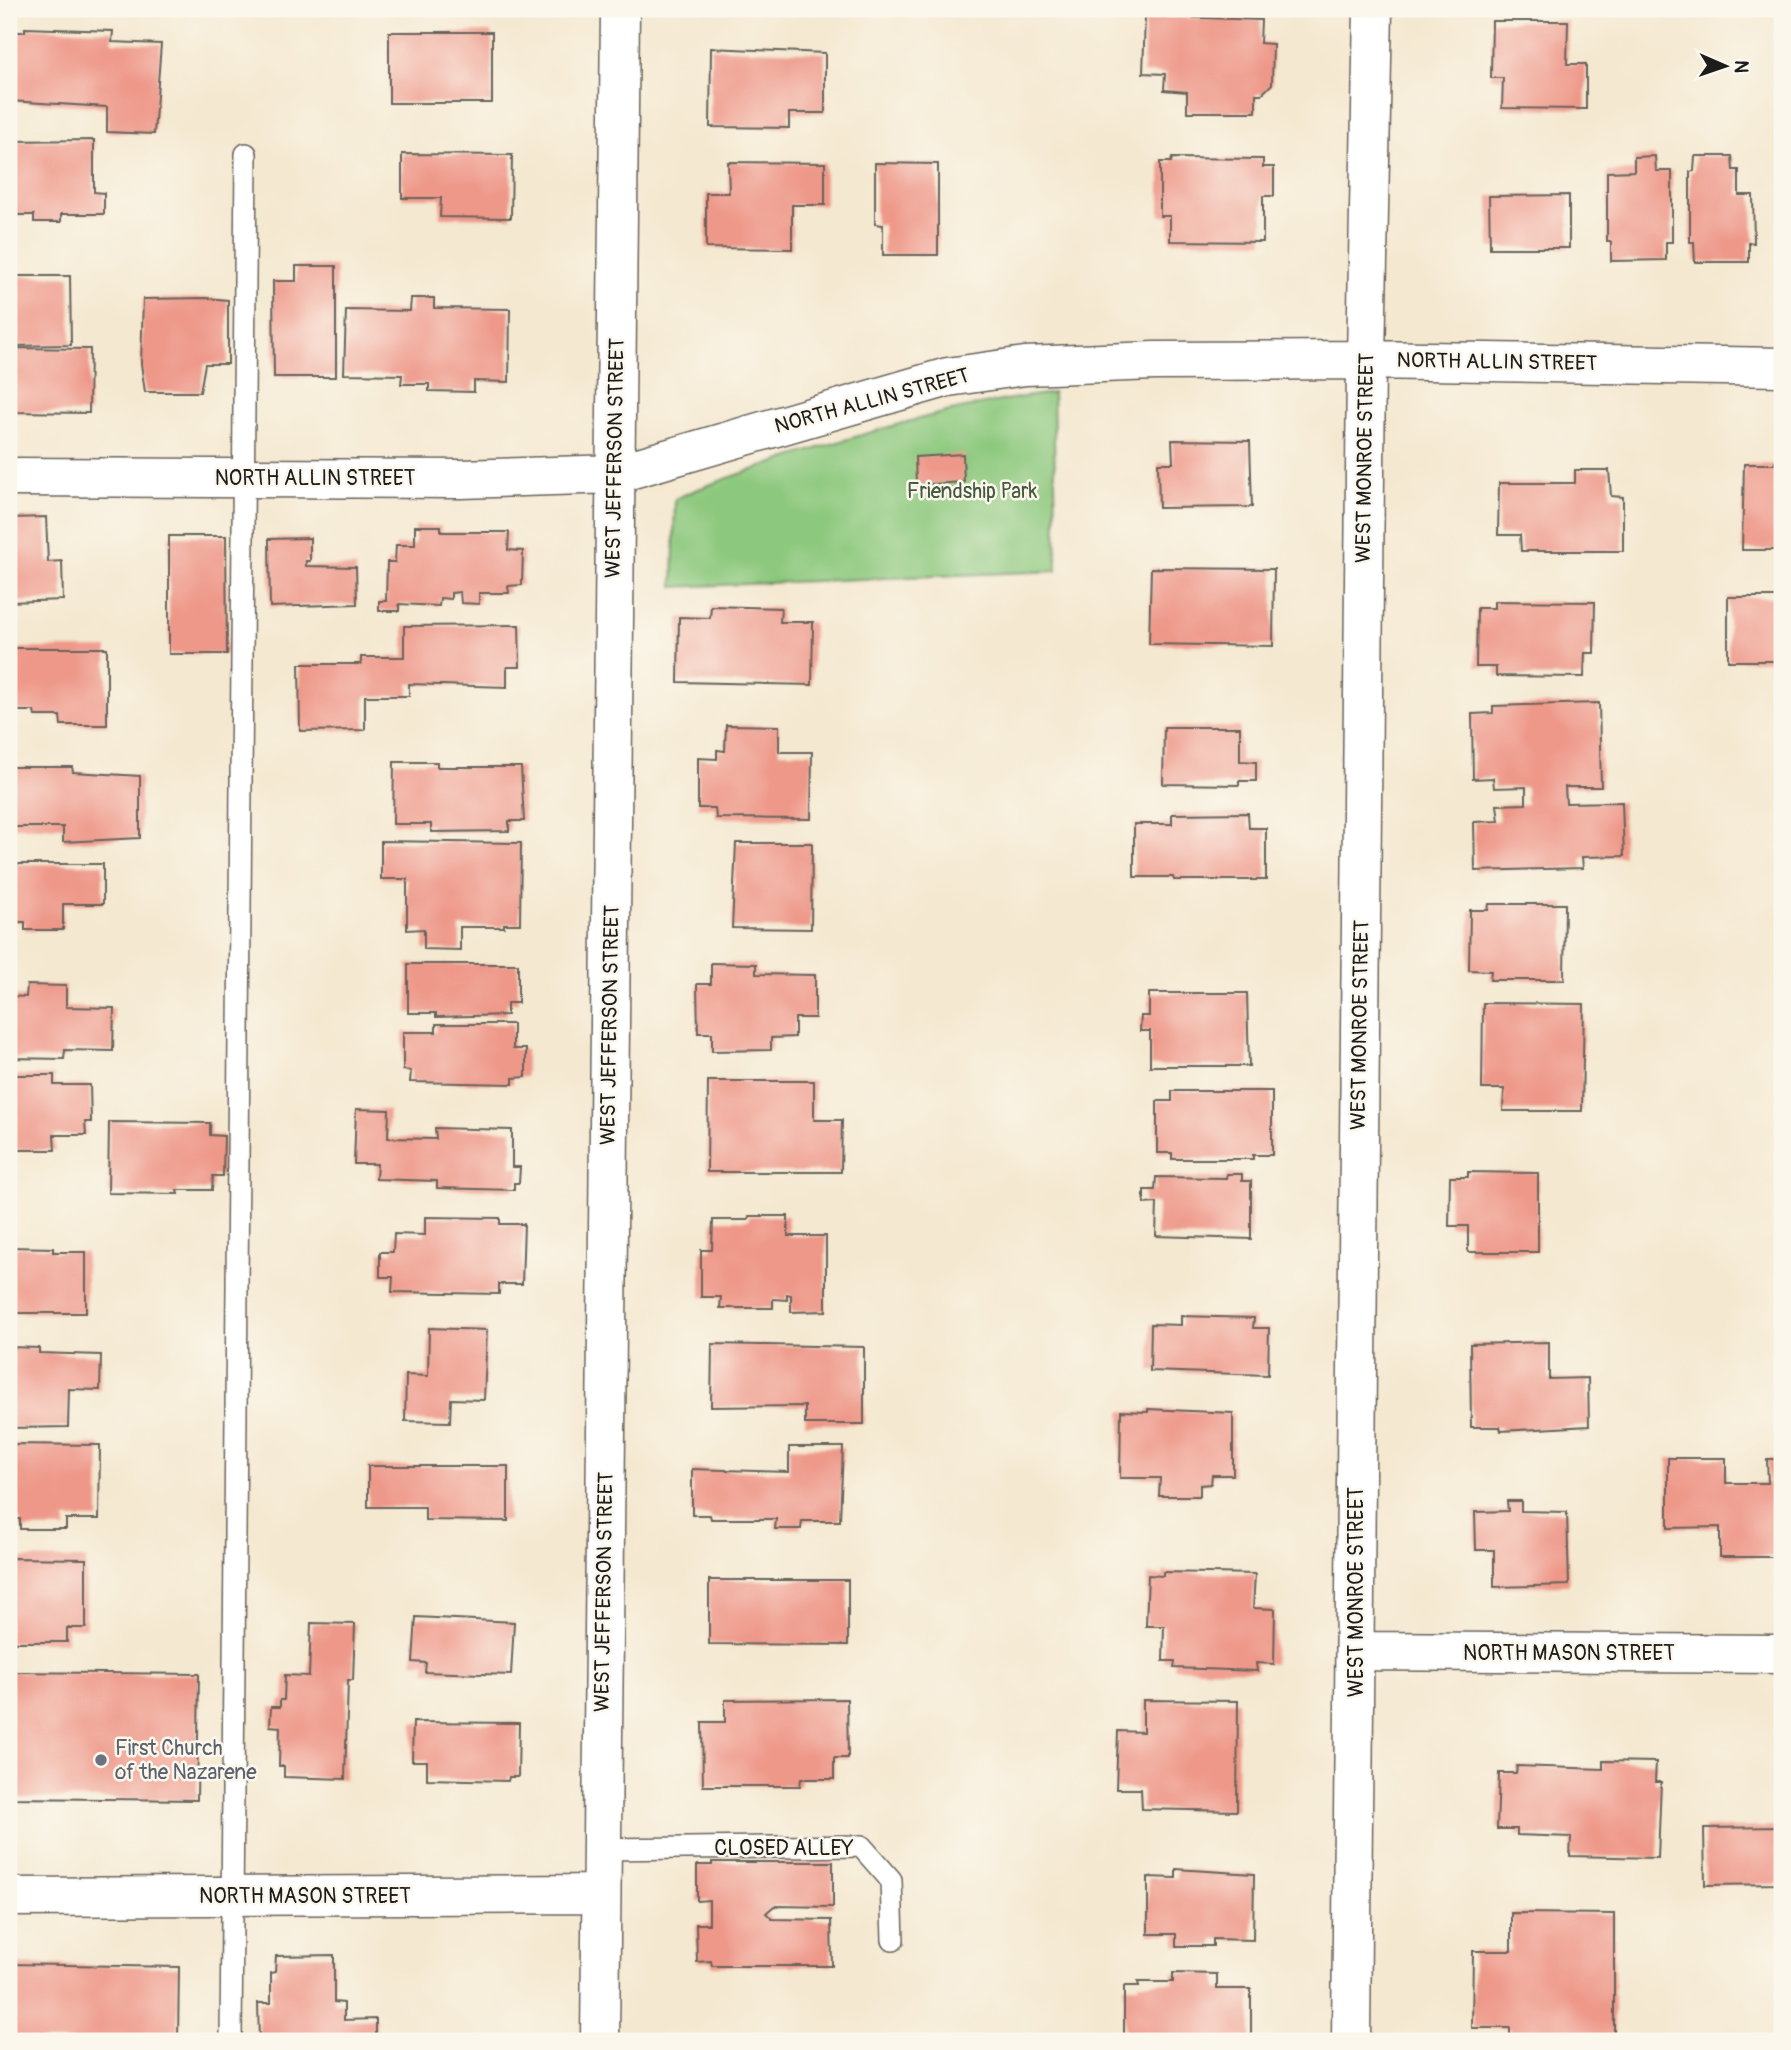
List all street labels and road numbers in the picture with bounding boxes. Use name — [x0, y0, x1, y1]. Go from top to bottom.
street label: WEST JEFFERSON STREET — [599, 337, 631, 578]
street label: NORTH ALLIN STREET — [1396, 347, 1598, 377]
street label: WEST MONROE STREET — [1350, 352, 1380, 563]
street label: NORTH ALLIN STREET — [772, 362, 973, 440]
street label: NORTH ALLIN STREET — [215, 465, 416, 492]
street label: WEST JEFFERSON STREET — [594, 904, 626, 1145]
street label: WEST MONROE STREET — [1345, 919, 1375, 1130]
street label: WEST JEFFERSON STREET — [588, 1471, 620, 1712]
street label: WEST MONROE STREET — [1343, 1486, 1370, 1697]
street label: NORTH MASON STREET — [1463, 1640, 1675, 1667]
street label: CLOSED ALLEY — [714, 1835, 854, 1862]
street label: NORTH MASON STREET — [199, 1883, 411, 1910]

